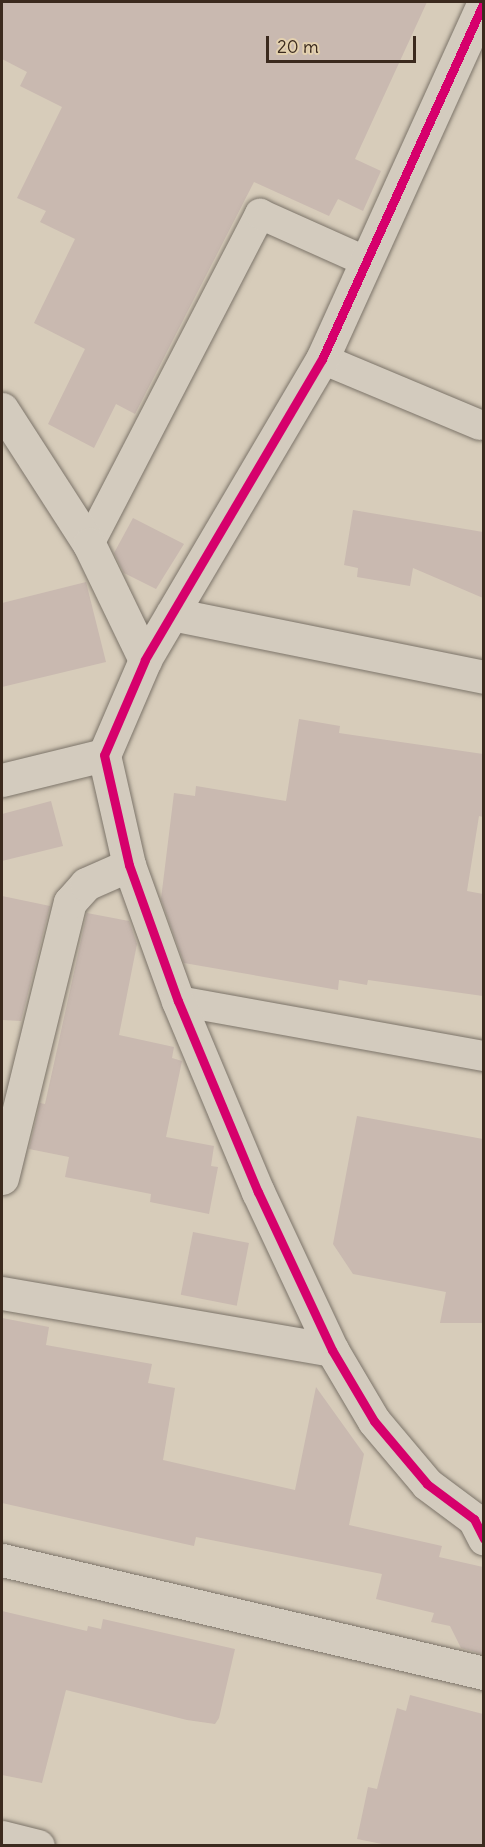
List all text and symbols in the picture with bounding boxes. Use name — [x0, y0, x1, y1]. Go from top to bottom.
scale bar — [269, 24, 419, 62]
text: 20 m — [277, 35, 319, 58]

